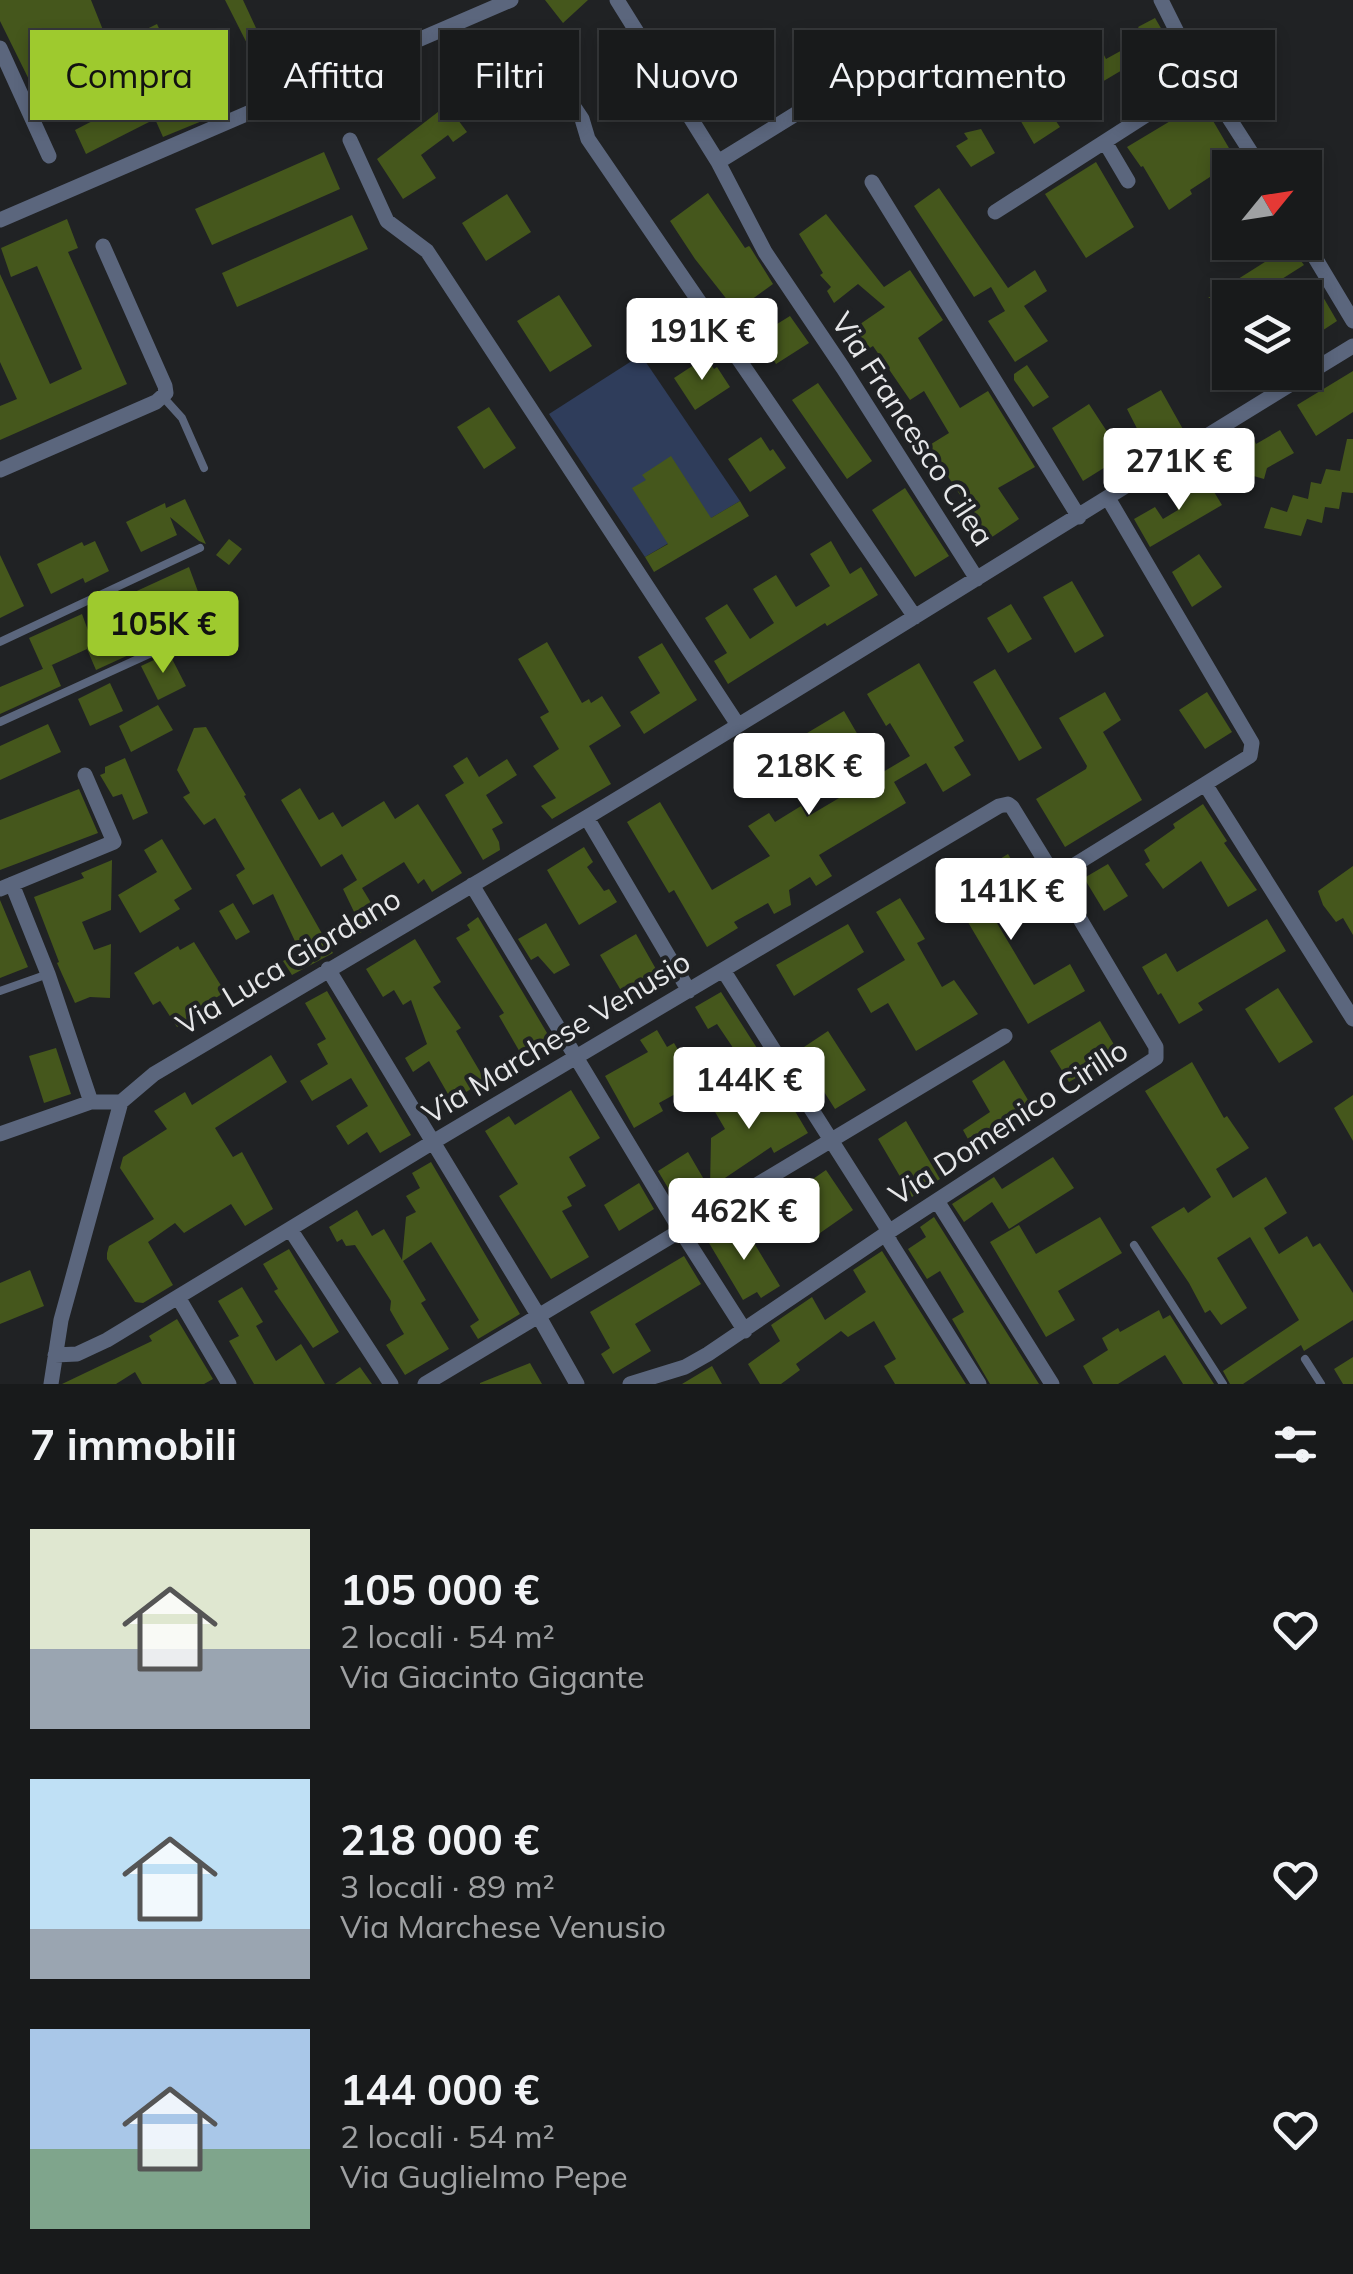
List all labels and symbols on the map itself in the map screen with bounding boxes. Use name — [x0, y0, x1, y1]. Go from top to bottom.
north arrow — [1212, 150, 1322, 260]
pin: 191K € — [621, 298, 783, 383]
street label: Via Francesco Cilea — [823, 305, 1003, 553]
pin: 271K € — [1098, 428, 1260, 513]
pin: 105K € — [82, 591, 244, 676]
pin: 218K € — [728, 733, 890, 818]
pin: 141K € — [930, 858, 1092, 943]
street label: Via Luca Giordano — [169, 879, 407, 1043]
street label: Via Marchese Venusio — [415, 942, 697, 1132]
street label: Via Domenico Cirillo — [881, 1031, 1135, 1213]
pin: 144K € — [668, 1047, 830, 1132]
pin: 462K € — [663, 1178, 825, 1263]

